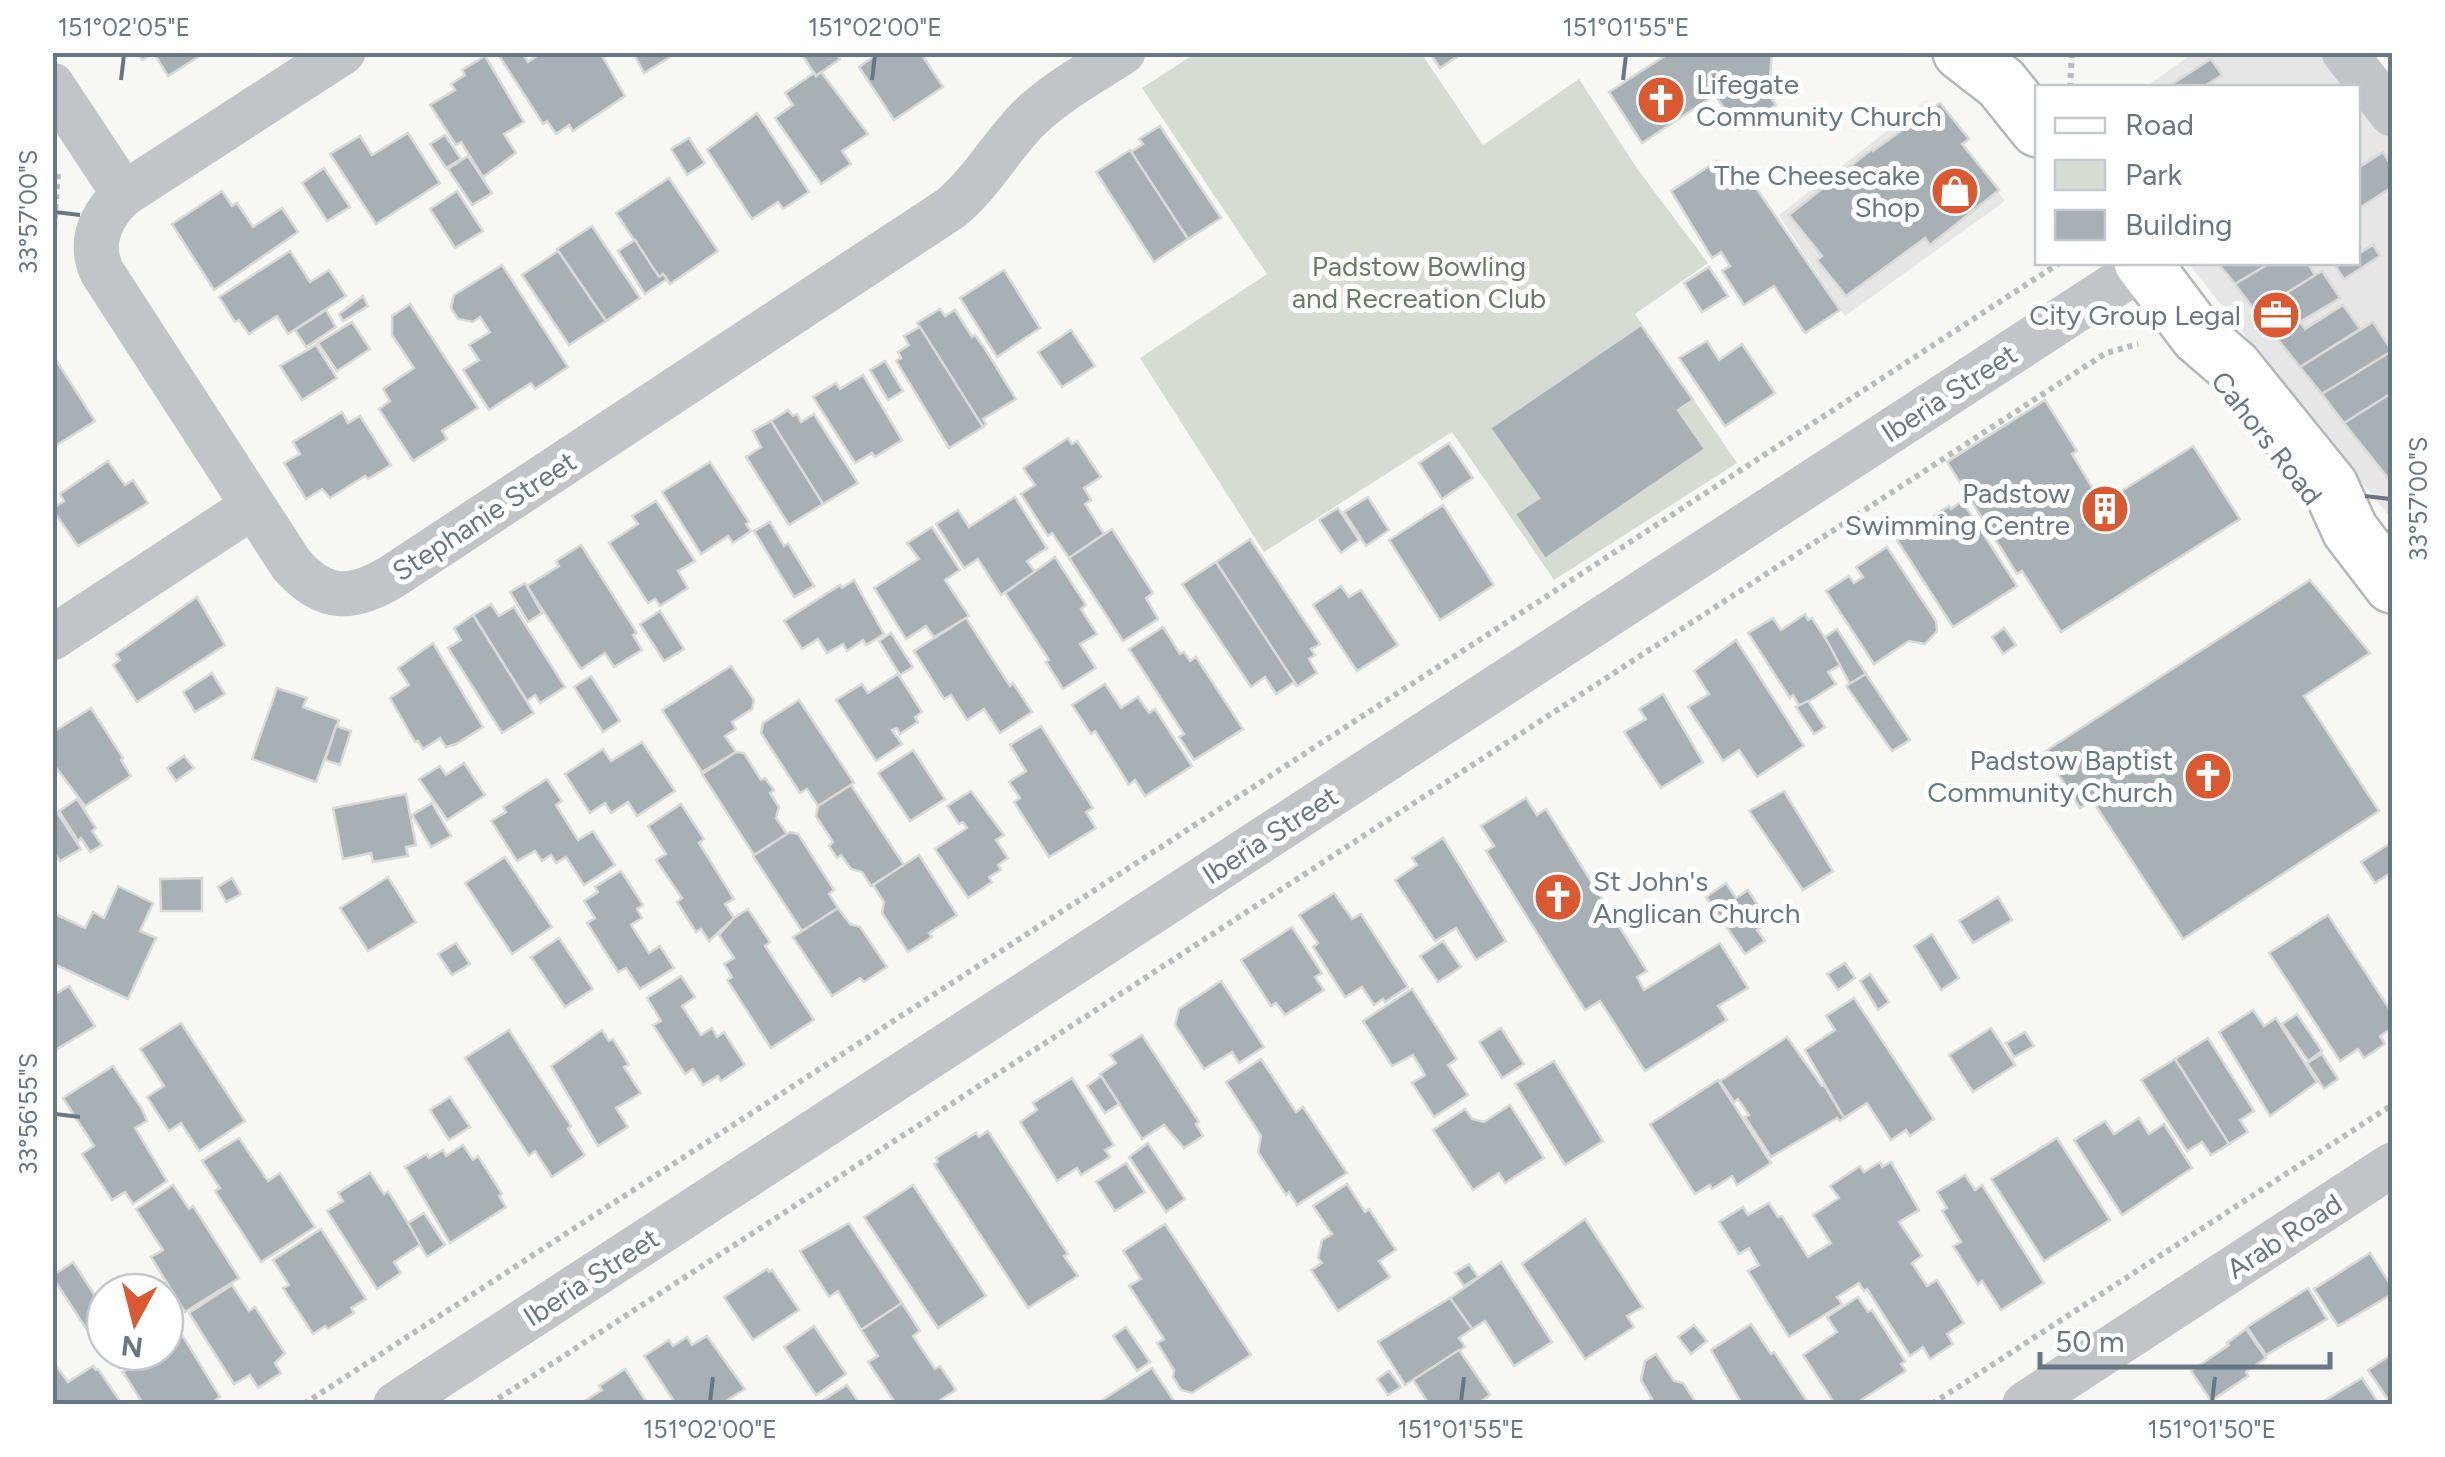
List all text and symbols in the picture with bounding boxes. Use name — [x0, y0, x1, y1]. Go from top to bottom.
text: 151°02'05"E — [58, 12, 190, 42]
text: 151°02'00"E — [808, 12, 942, 42]
text: 151°01'55"E — [1562, 12, 1690, 42]
place label: Lifegate Community Church — [1696, 67, 1942, 133]
church icon: Lifegate Community Church — [1635, 74, 1687, 126]
legend — [2035, 85, 2360, 265]
text: Road — [2125, 106, 2194, 143]
text: 33°57'00"S — [13, 150, 43, 274]
text: Park — [2125, 156, 2183, 193]
place label: The Cheesecake Shop — [1714, 158, 1920, 224]
shop icon: The Cheesecake Shop — [1929, 165, 1981, 217]
text: Building — [2125, 206, 2233, 243]
park label: Padstow Bowling and Recreation Club — [1292, 249, 1546, 315]
office icon: City Group Legal — [2250, 289, 2302, 341]
place label: City Group Legal — [2029, 298, 2241, 332]
street label: Iberia Street — [1875, 337, 2023, 449]
street label: Cahors Road — [2204, 364, 2330, 512]
text: 33°57'00"S — [2403, 437, 2433, 561]
street label: Stephanie Street — [386, 444, 582, 588]
place label: Padstow Swimming Centre — [1845, 476, 2070, 542]
building icon: Padstow Swimming Centre — [2079, 483, 2131, 535]
place label: Padstow Baptist Community Church — [1927, 743, 2173, 809]
church icon: Padstow Baptist Community Church — [2182, 750, 2234, 802]
street label: Iberia Street — [1196, 779, 1344, 891]
place label: St John's Anglican Church — [1593, 864, 1800, 930]
church icon: St John's Anglican Church — [1532, 871, 1584, 923]
text: 33°56'55"S — [13, 1053, 43, 1175]
street label: Arab Road — [2220, 1186, 2348, 1286]
street label: Iberia Street — [517, 1221, 665, 1333]
north arrow — [85, 1272, 185, 1372]
scale bar — [2040, 1307, 2330, 1369]
text: 50 m — [2055, 1323, 2124, 1360]
text: N — [119, 1329, 145, 1365]
text: 151°02'00"E — [643, 1414, 777, 1444]
text: 151°01'55"E — [1397, 1414, 1525, 1444]
text: 151°01'50"E — [2148, 1414, 2276, 1444]

